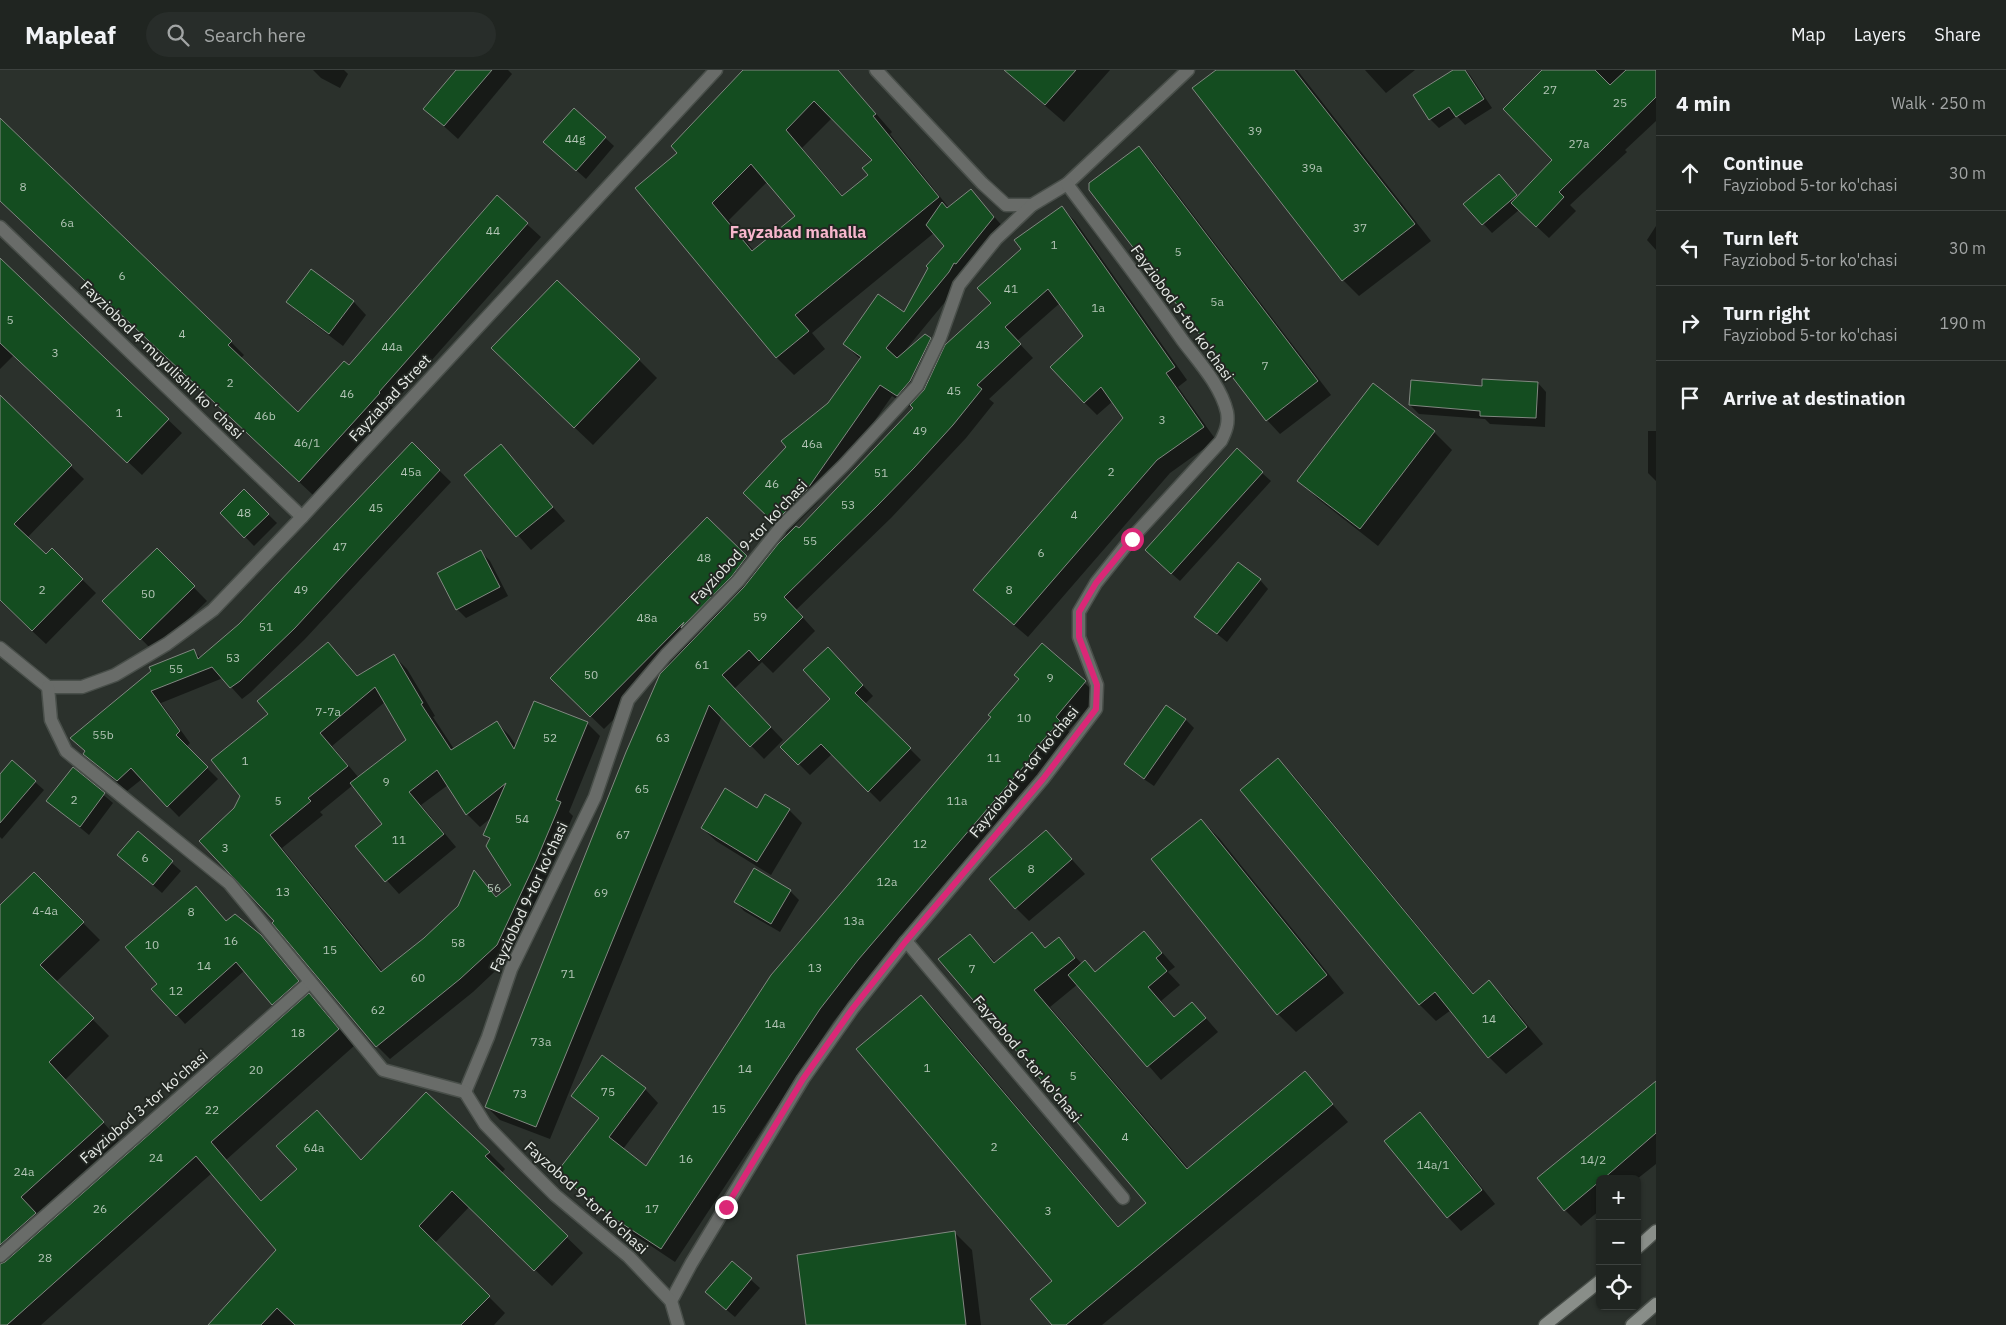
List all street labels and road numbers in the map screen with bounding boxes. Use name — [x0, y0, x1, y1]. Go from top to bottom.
street label: Fayziobod 5-tor ko'chasi — [1127, 241, 1238, 384]
street label: Fayziobod 4-muyulishli koʻchasi — [77, 277, 248, 443]
street label: Fayziabad Street — [344, 350, 435, 445]
street label: Fayziobod 9-tor ko'chasi — [686, 475, 811, 608]
street label: Fayziobod 5-tor ko'chasi — [965, 702, 1082, 841]
street label: Fayziobod 9-tor ko'chasi — [485, 819, 572, 975]
street label: Fayzobod 6-tor ko'chasi — [969, 991, 1086, 1126]
street label: Fayziobod 3-tor ko'chasi — [76, 1046, 212, 1167]
street label: Fayzobod 9-tor ko'chasi — [521, 1137, 652, 1258]

